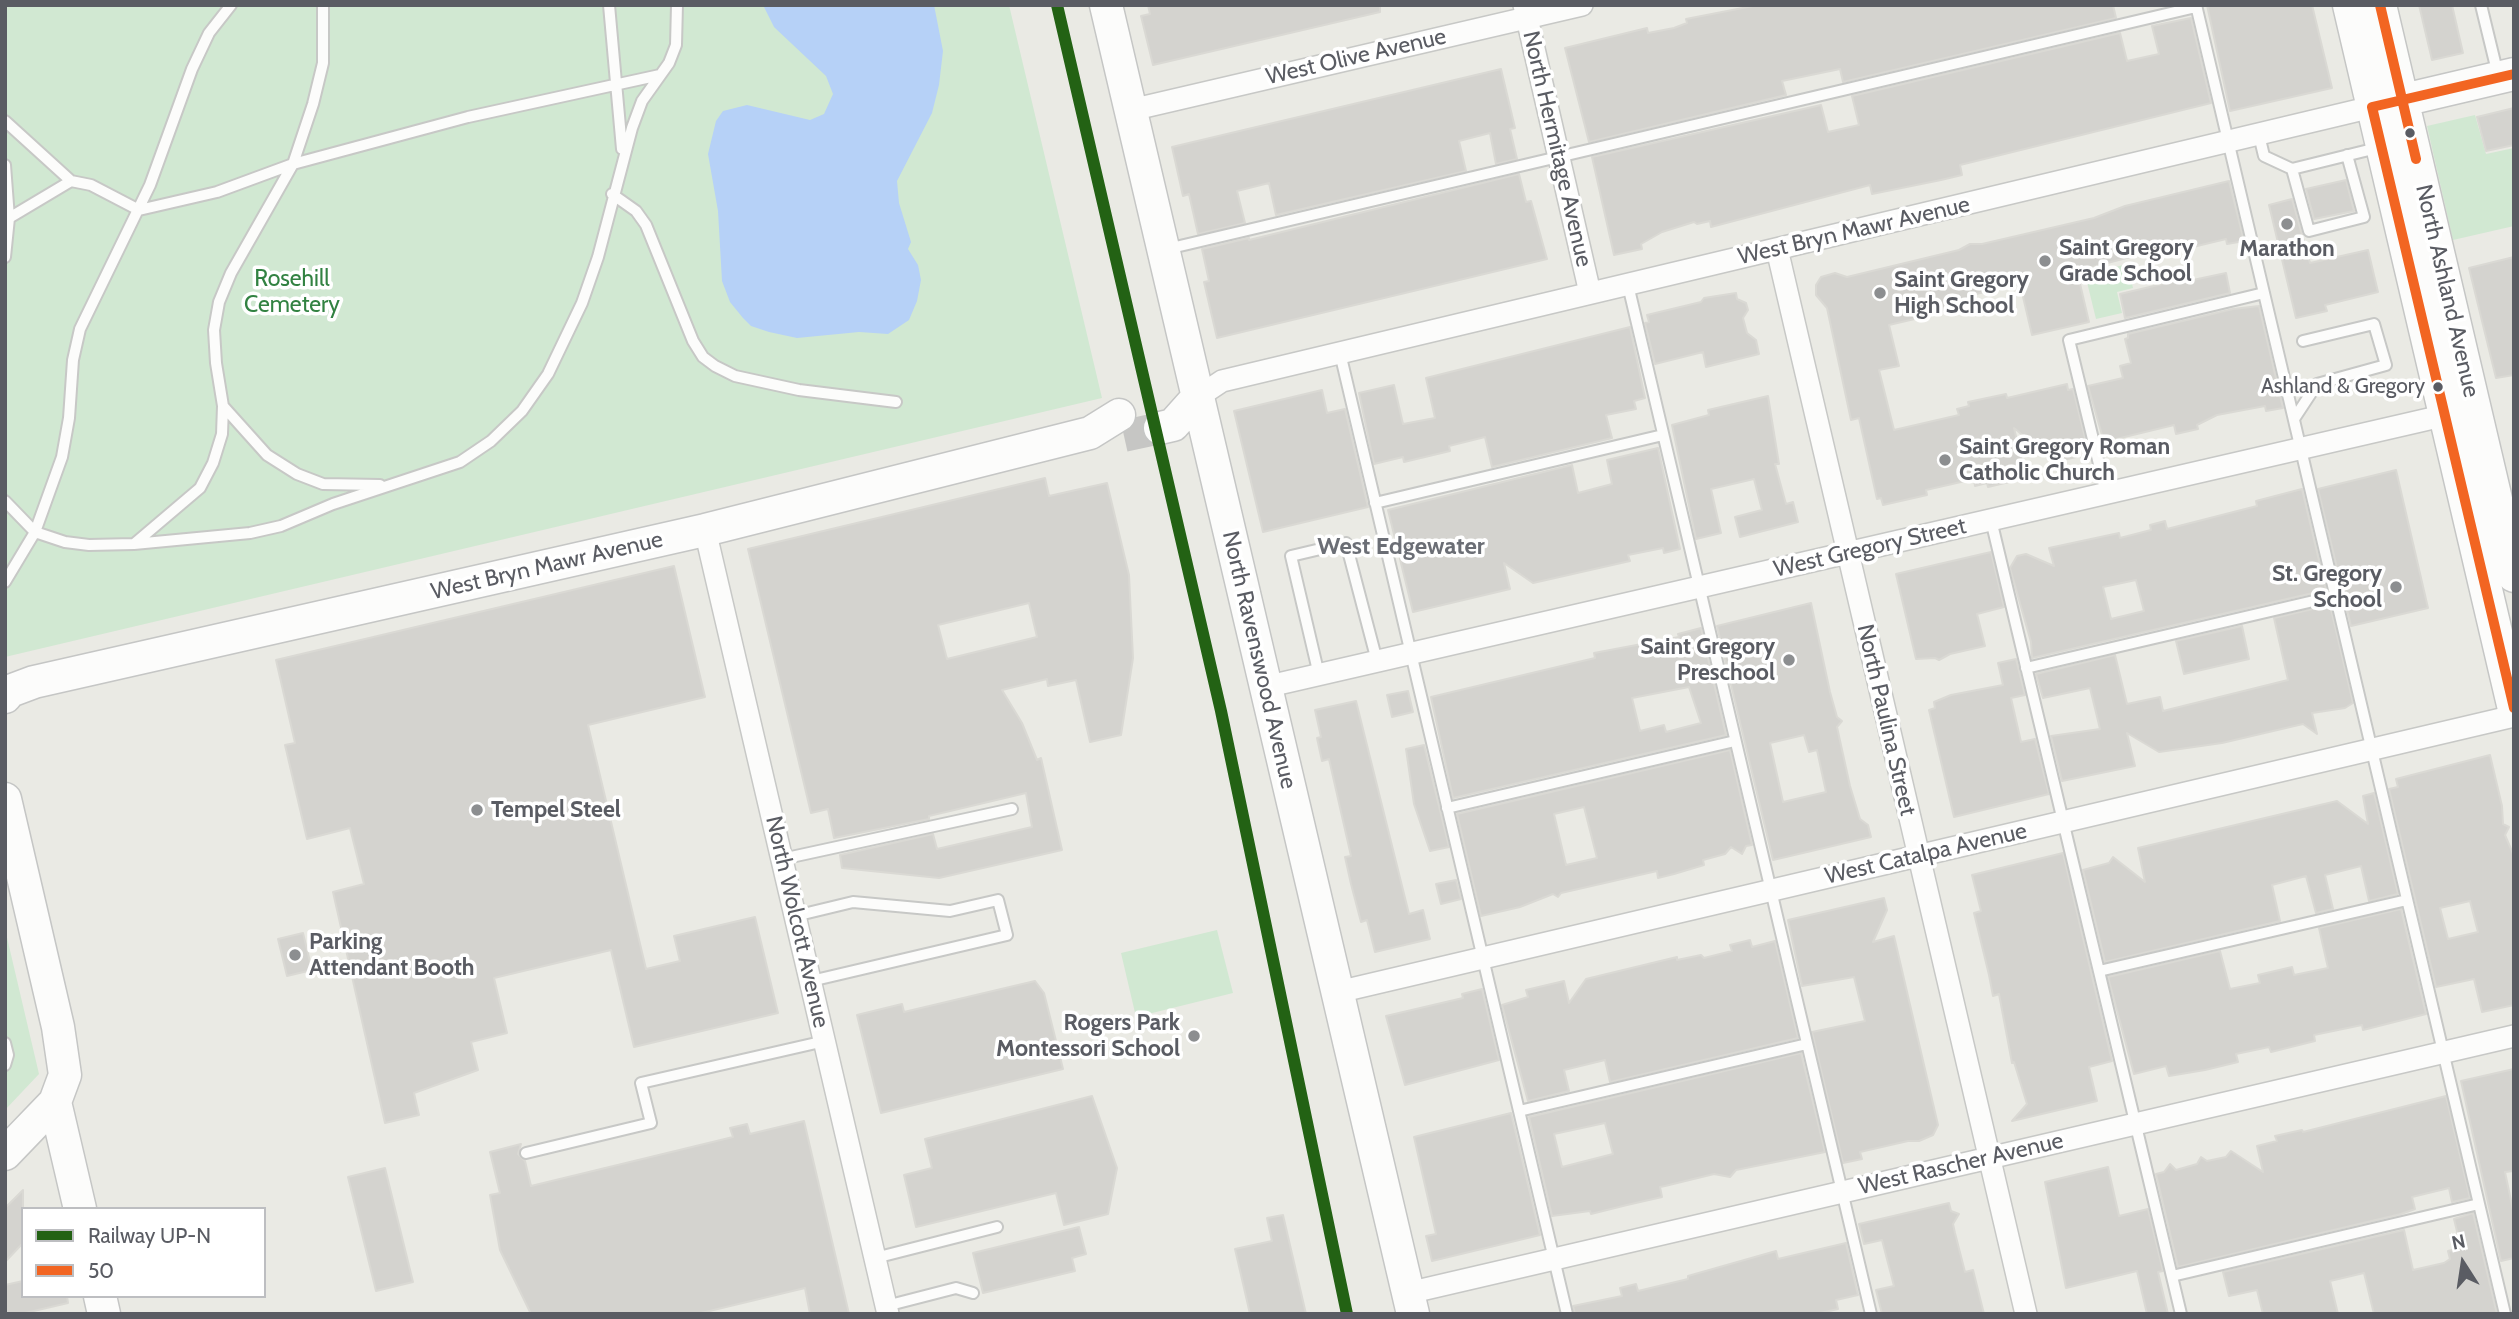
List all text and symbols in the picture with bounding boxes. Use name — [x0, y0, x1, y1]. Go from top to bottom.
street label: West Olive Avenue — [1263, 23, 1449, 91]
street label: North Hermitage Avenue — [1516, 28, 1598, 270]
unlabelled marker — [2403, 126, 2417, 140]
street label: North Ashland Avenue — [2409, 182, 2485, 400]
street label: West Bryn Mawr Avenue — [1735, 191, 1973, 271]
marker: Marathon — [2279, 216, 2295, 232]
place label: Saint Gregory Grade School — [2059, 234, 2194, 288]
place label: Marathon — [2239, 235, 2335, 263]
marker: Saint Gregory Grade School — [2037, 253, 2053, 269]
park label: Rosehill Cemetery — [244, 265, 340, 319]
place label: Saint Gregory High School — [1894, 266, 2029, 320]
marker: Saint Gregory High School — [1872, 285, 1888, 301]
place label: Ashland & Gregory — [2261, 374, 2425, 400]
marker: Ashland & Gregory — [2431, 380, 2445, 394]
place label: Saint Gregory Roman Catholic Church — [1959, 433, 2170, 487]
marker: Saint Gregory Roman Catholic Church — [1937, 452, 1953, 468]
street label: West Gregory Street — [1771, 512, 1969, 584]
street label: West Bryn Mawr Avenue — [428, 526, 666, 606]
street label: North Ravenswood Avenue — [1216, 528, 1302, 792]
district label: West Edgewater — [1317, 533, 1485, 561]
place label: St. Gregory School — [2272, 560, 2382, 614]
marker: St. Gregory School — [2388, 579, 2404, 595]
street label: North Paulina Street — [1851, 622, 1921, 818]
place label: Saint Gregory Preschool — [1640, 633, 1775, 687]
marker: Saint Gregory Preschool — [1781, 652, 1797, 668]
place label: Tempel Steel — [491, 796, 621, 824]
marker: Tempel Steel — [469, 802, 485, 818]
street label: North Wolcott Avenue — [759, 813, 835, 1031]
street label: West Catalpa Avenue — [1822, 817, 2030, 891]
place label: Parking Attendant Booth — [309, 928, 475, 982]
marker: Parking Attendant Booth — [287, 947, 303, 963]
place label: Rogers Park Montessori School — [996, 1009, 1180, 1063]
marker: Rogers Park Montessori School — [1186, 1028, 1202, 1044]
street label: West Rascher Avenue — [1856, 1127, 2066, 1201]
legend — [21, 1207, 266, 1298]
text: Railway UP-N — [88, 1223, 211, 1248]
north arrow — [2428, 1228, 2498, 1298]
text: N — [2450, 1229, 2467, 1255]
text: 50 — [88, 1258, 114, 1283]

